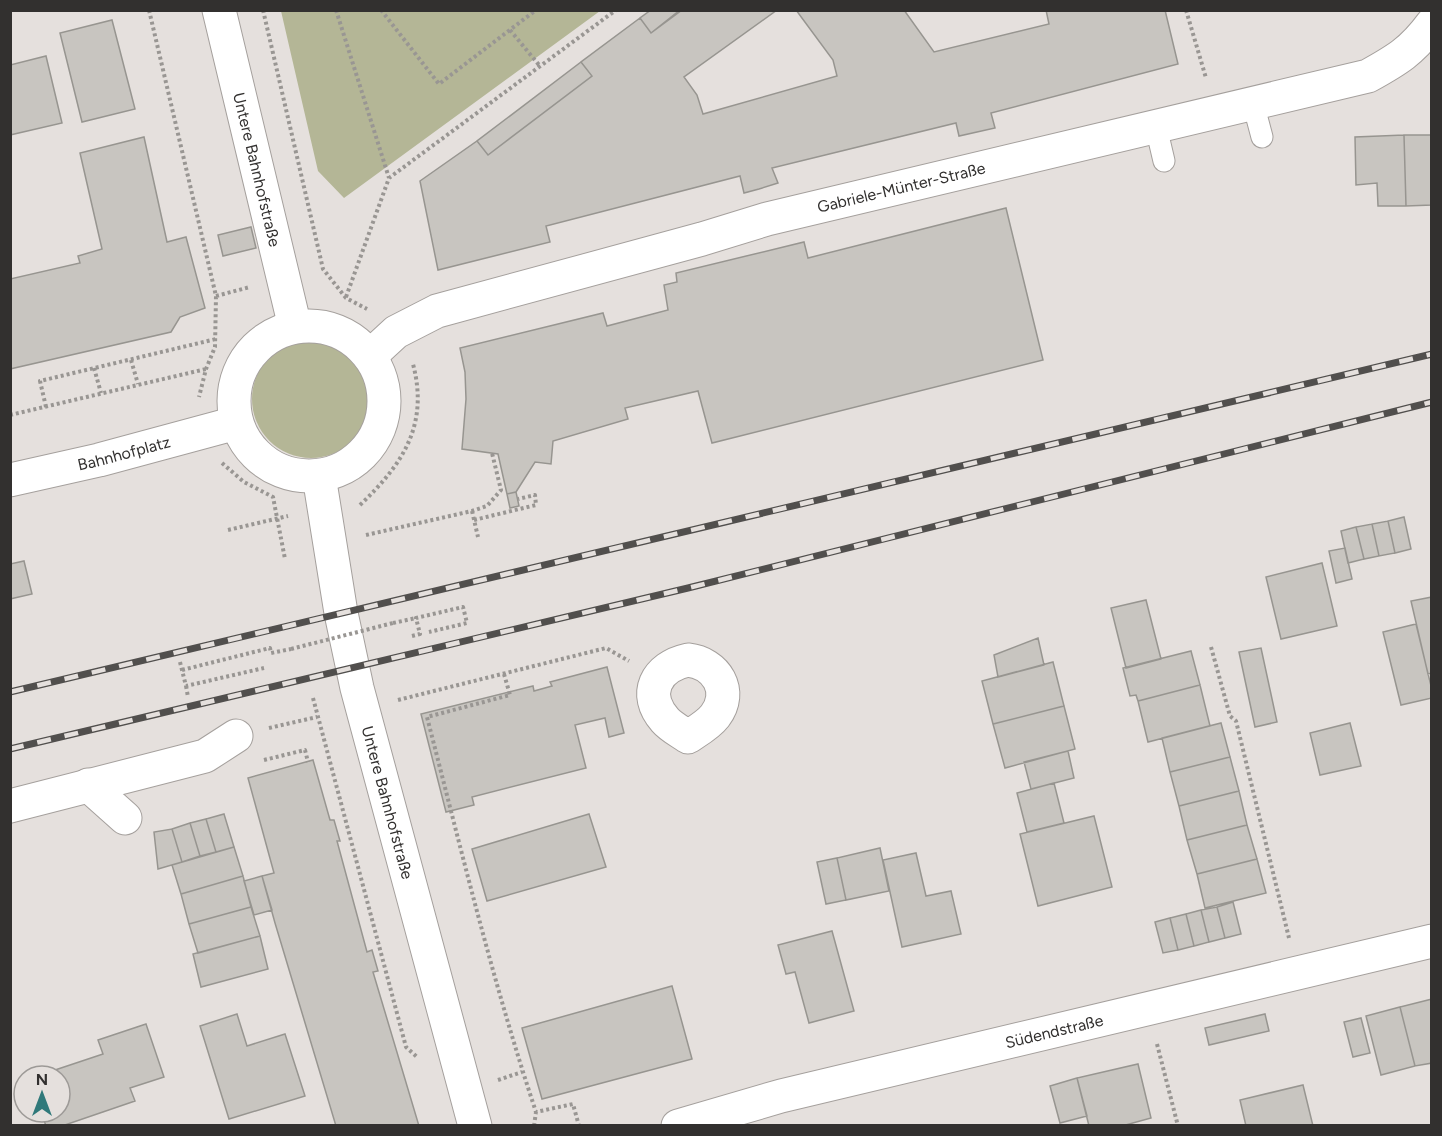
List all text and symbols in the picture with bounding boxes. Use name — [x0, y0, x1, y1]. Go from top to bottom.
street label: Untere Bahnhofstraße — [229, 91, 284, 249]
street label: Gabriele-Münter-Straße — [815, 158, 987, 217]
street label: Bahnhofplatz — [76, 432, 173, 475]
street label: Untere Bahnhofstraße — [358, 724, 417, 882]
street label: Südendstraße — [1003, 1011, 1105, 1052]
north arrow — [12, 1064, 72, 1124]
text: N — [36, 1070, 48, 1089]

